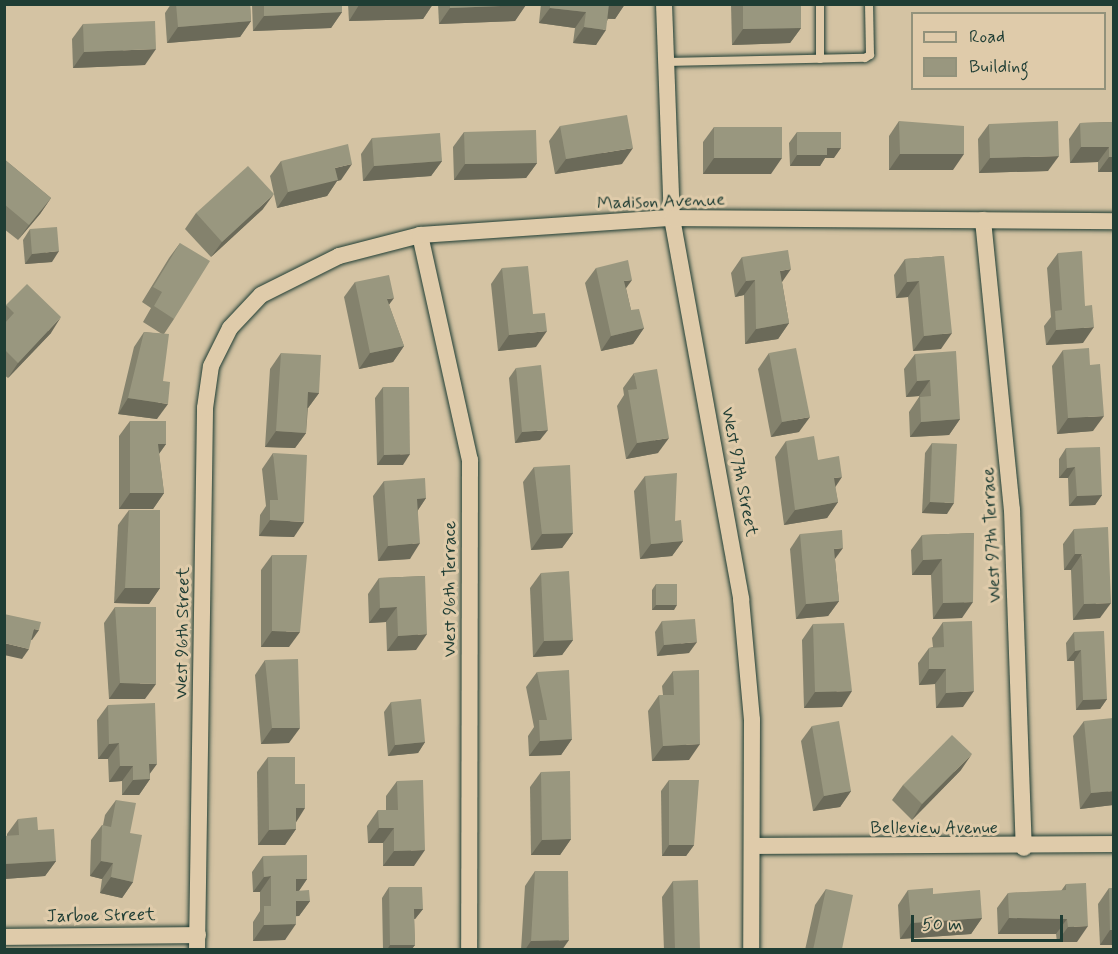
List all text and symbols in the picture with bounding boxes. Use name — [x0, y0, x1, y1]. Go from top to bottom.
legend — [911, 12, 1106, 90]
text: Road — [969, 25, 1005, 49]
text: Building — [969, 55, 1029, 79]
street label: Madison Avenue — [599, 189, 723, 215]
street label: West 97th Street — [716, 406, 762, 538]
street label: West 97th Terrace — [978, 467, 1006, 603]
street label: West 96th Terrace — [439, 521, 461, 657]
street label: West 96th Street — [171, 567, 195, 699]
street label: Belleview Avenue — [868, 817, 1000, 839]
scale bar — [914, 903, 1066, 941]
street label: Jarboe Street — [46, 904, 156, 928]
text: 50 m — [922, 913, 962, 937]

